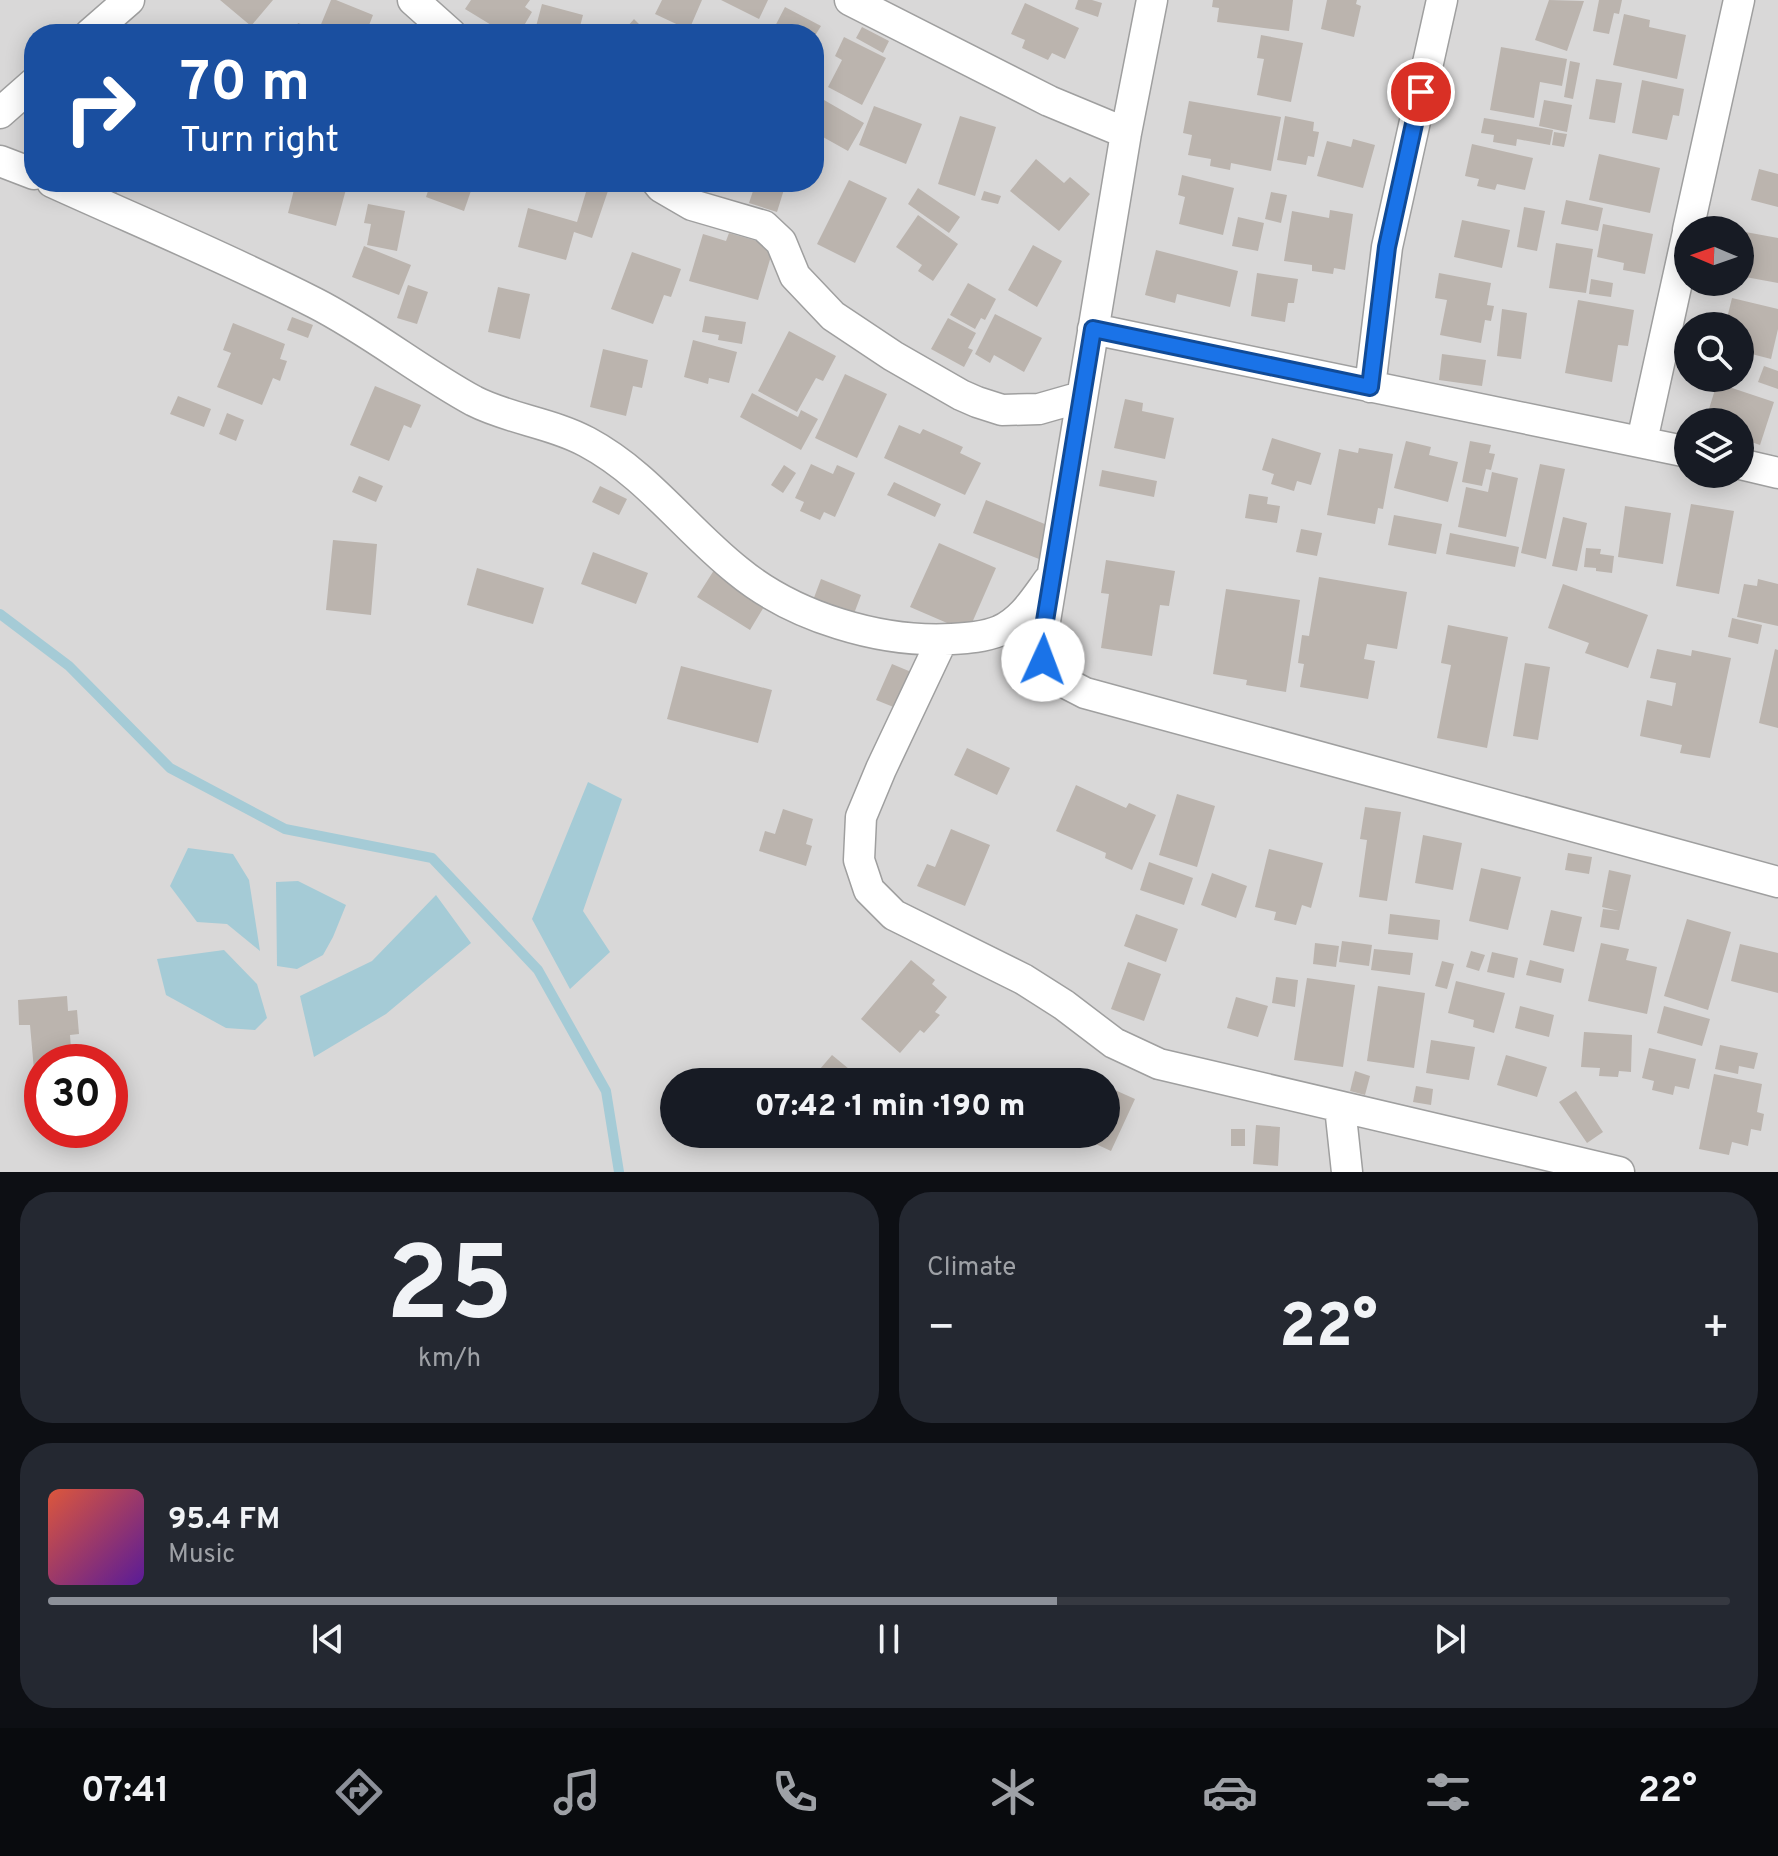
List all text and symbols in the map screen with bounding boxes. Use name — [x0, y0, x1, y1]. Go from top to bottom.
text: 70 m — [180, 50, 310, 120]
icon: right — [48, 56, 152, 160]
pin — [1387, 58, 1455, 126]
icon: arrive — [1399, 70, 1443, 114]
text: Turn right — [180, 119, 339, 165]
north arrow — [1674, 216, 1754, 296]
map controls — [1674, 216, 1754, 488]
button: search — [1674, 312, 1754, 392]
button: layers — [1674, 408, 1754, 488]
position arrow — [1001, 618, 1085, 702]
speed limit sign: 30 — [24, 1044, 128, 1148]
text: 07:42 · 1 min · 190 m — [755, 1089, 1025, 1126]
text: 25 — [386, 1225, 513, 1357]
text: Climate — [927, 1252, 1016, 1285]
text: 22° — [1279, 1292, 1378, 1368]
text: − — [927, 1302, 955, 1358]
text: + — [1702, 1302, 1730, 1358]
text: km/h — [418, 1343, 481, 1376]
text: 95.4 FM — [168, 1502, 280, 1539]
text: Music — [168, 1539, 235, 1572]
icon: previous — [306, 1617, 350, 1661]
icon: pause — [867, 1617, 911, 1661]
icon: next — [1428, 1617, 1472, 1661]
icon: directions — [331, 1764, 387, 1820]
icon: music — [549, 1764, 605, 1820]
icon: phone — [767, 1764, 823, 1820]
icon: climate — [985, 1764, 1041, 1820]
icon: car — [1202, 1764, 1258, 1820]
icon: filters — [1420, 1764, 1476, 1820]
text: 07:41 — [81, 1769, 170, 1815]
text: 22° — [1638, 1769, 1697, 1815]

